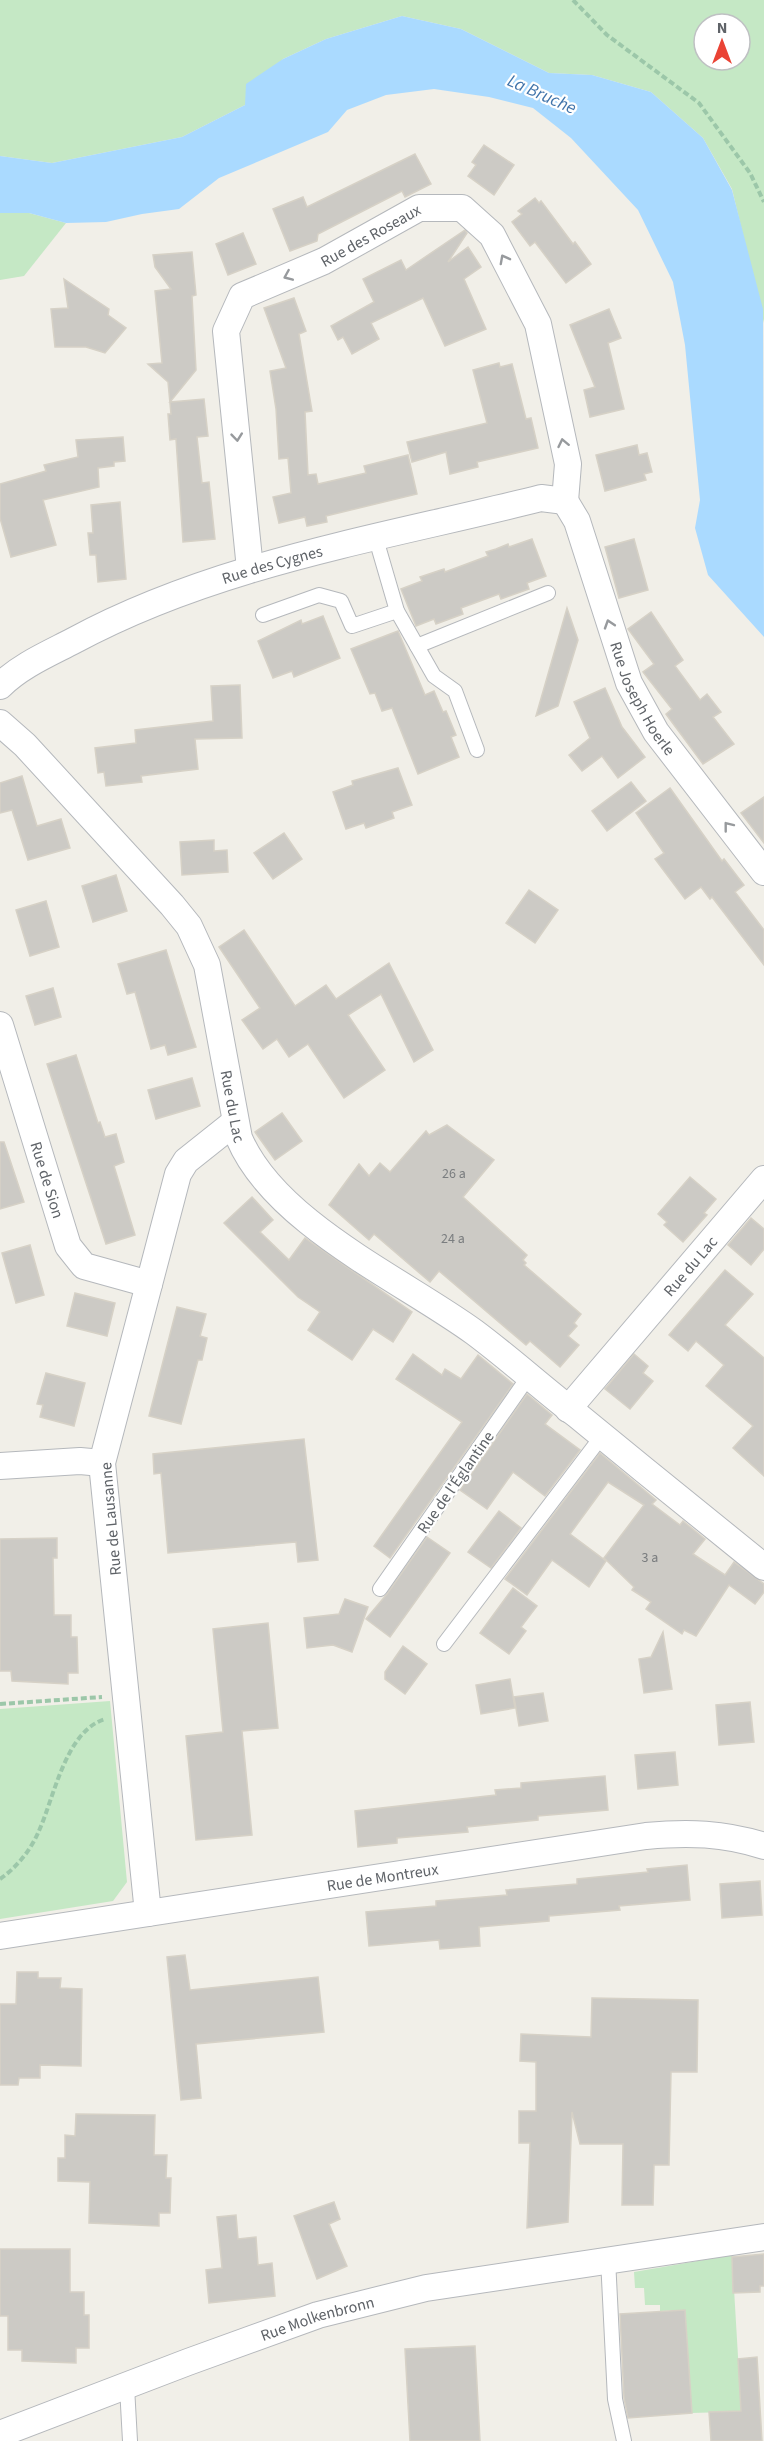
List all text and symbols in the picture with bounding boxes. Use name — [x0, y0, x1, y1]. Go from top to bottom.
north arrow — [692, 12, 752, 72]
text: N — [717, 17, 727, 39]
water label: La Bruche — [503, 68, 581, 121]
street label: Rue des Roseaux — [317, 199, 425, 273]
one-way arrow — [500, 254, 512, 265]
one-way arrow — [283, 269, 294, 281]
one-way arrow — [230, 433, 243, 442]
one-way arrow — [557, 439, 570, 449]
street label: Rue des Cygnes — [219, 540, 325, 590]
one-way arrow — [604, 619, 616, 630]
street label: Rue Joseph Hoerle — [604, 639, 680, 760]
one-way arrow — [725, 822, 736, 833]
street label: Rue du Lac — [215, 1068, 250, 1146]
street label: Rue de Sion — [25, 1139, 69, 1221]
house number: 26 a — [442, 1164, 466, 1184]
house number: 24 a — [441, 1229, 465, 1249]
street label: Rue du Lac — [659, 1232, 723, 1301]
street label: Rue de l'Églantine — [412, 1427, 499, 1538]
street label: Rue de Lausanne — [95, 1461, 127, 1577]
house number: 3 a — [642, 1548, 658, 1568]
street label: Rue de Montreux — [325, 1858, 440, 1897]
street label: Rue Molkenbronn — [258, 2291, 377, 2347]

